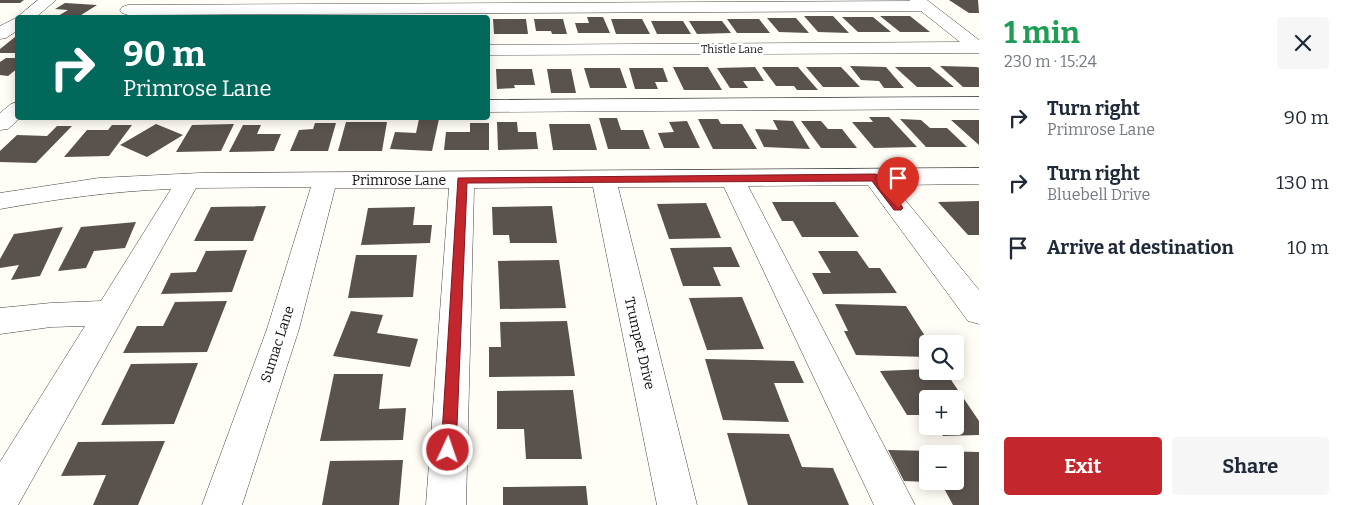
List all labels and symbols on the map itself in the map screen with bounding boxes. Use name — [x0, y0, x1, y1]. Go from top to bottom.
street label: Thistle Lane — [701, 43, 763, 56]
pin — [877, 157, 919, 208]
street label: Primrose Lane — [352, 172, 446, 189]
street label: Trumpet Drive — [621, 295, 658, 391]
street label: Sumac Lane — [257, 304, 298, 385]
position arrow — [421, 423, 473, 475]

